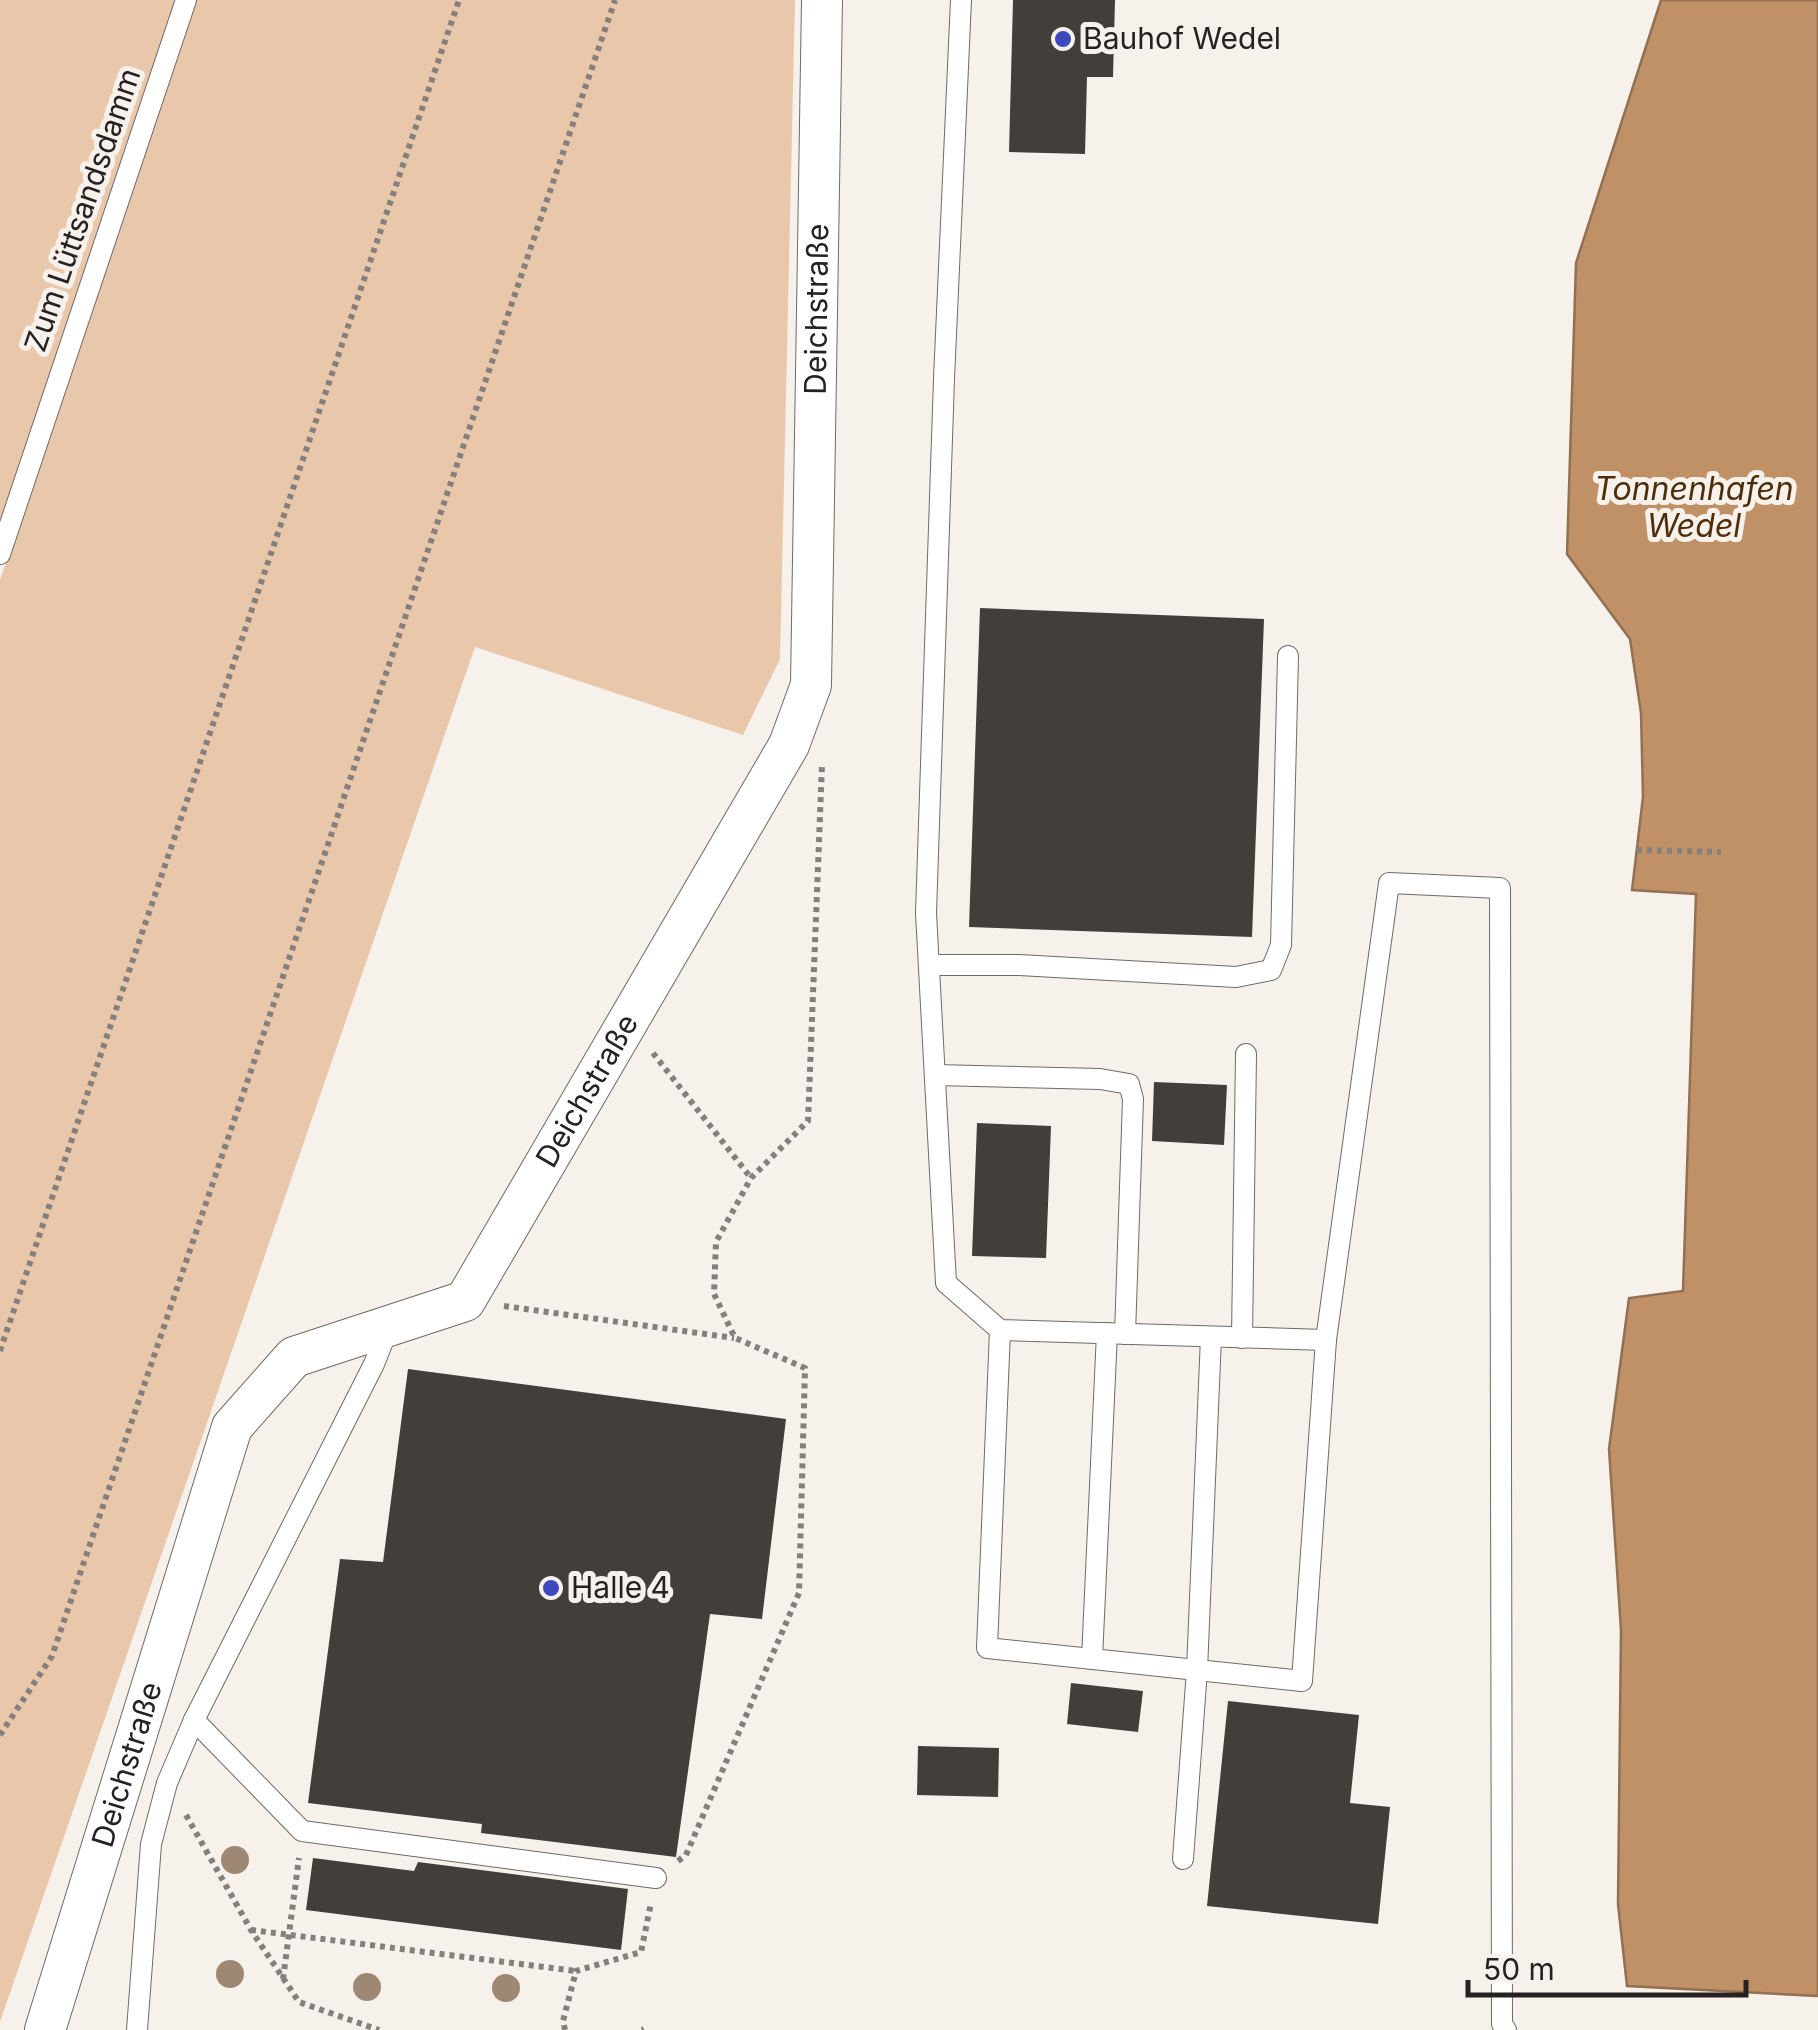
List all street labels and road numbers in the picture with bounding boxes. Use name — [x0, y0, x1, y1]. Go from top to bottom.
street label: Zum Lüttsandsdamm — [17, 63, 147, 356]
street label: Deichstraße — [797, 223, 835, 395]
street label: Deichstraße — [528, 1007, 645, 1173]
street label: Deichstraße — [84, 1677, 169, 1851]

